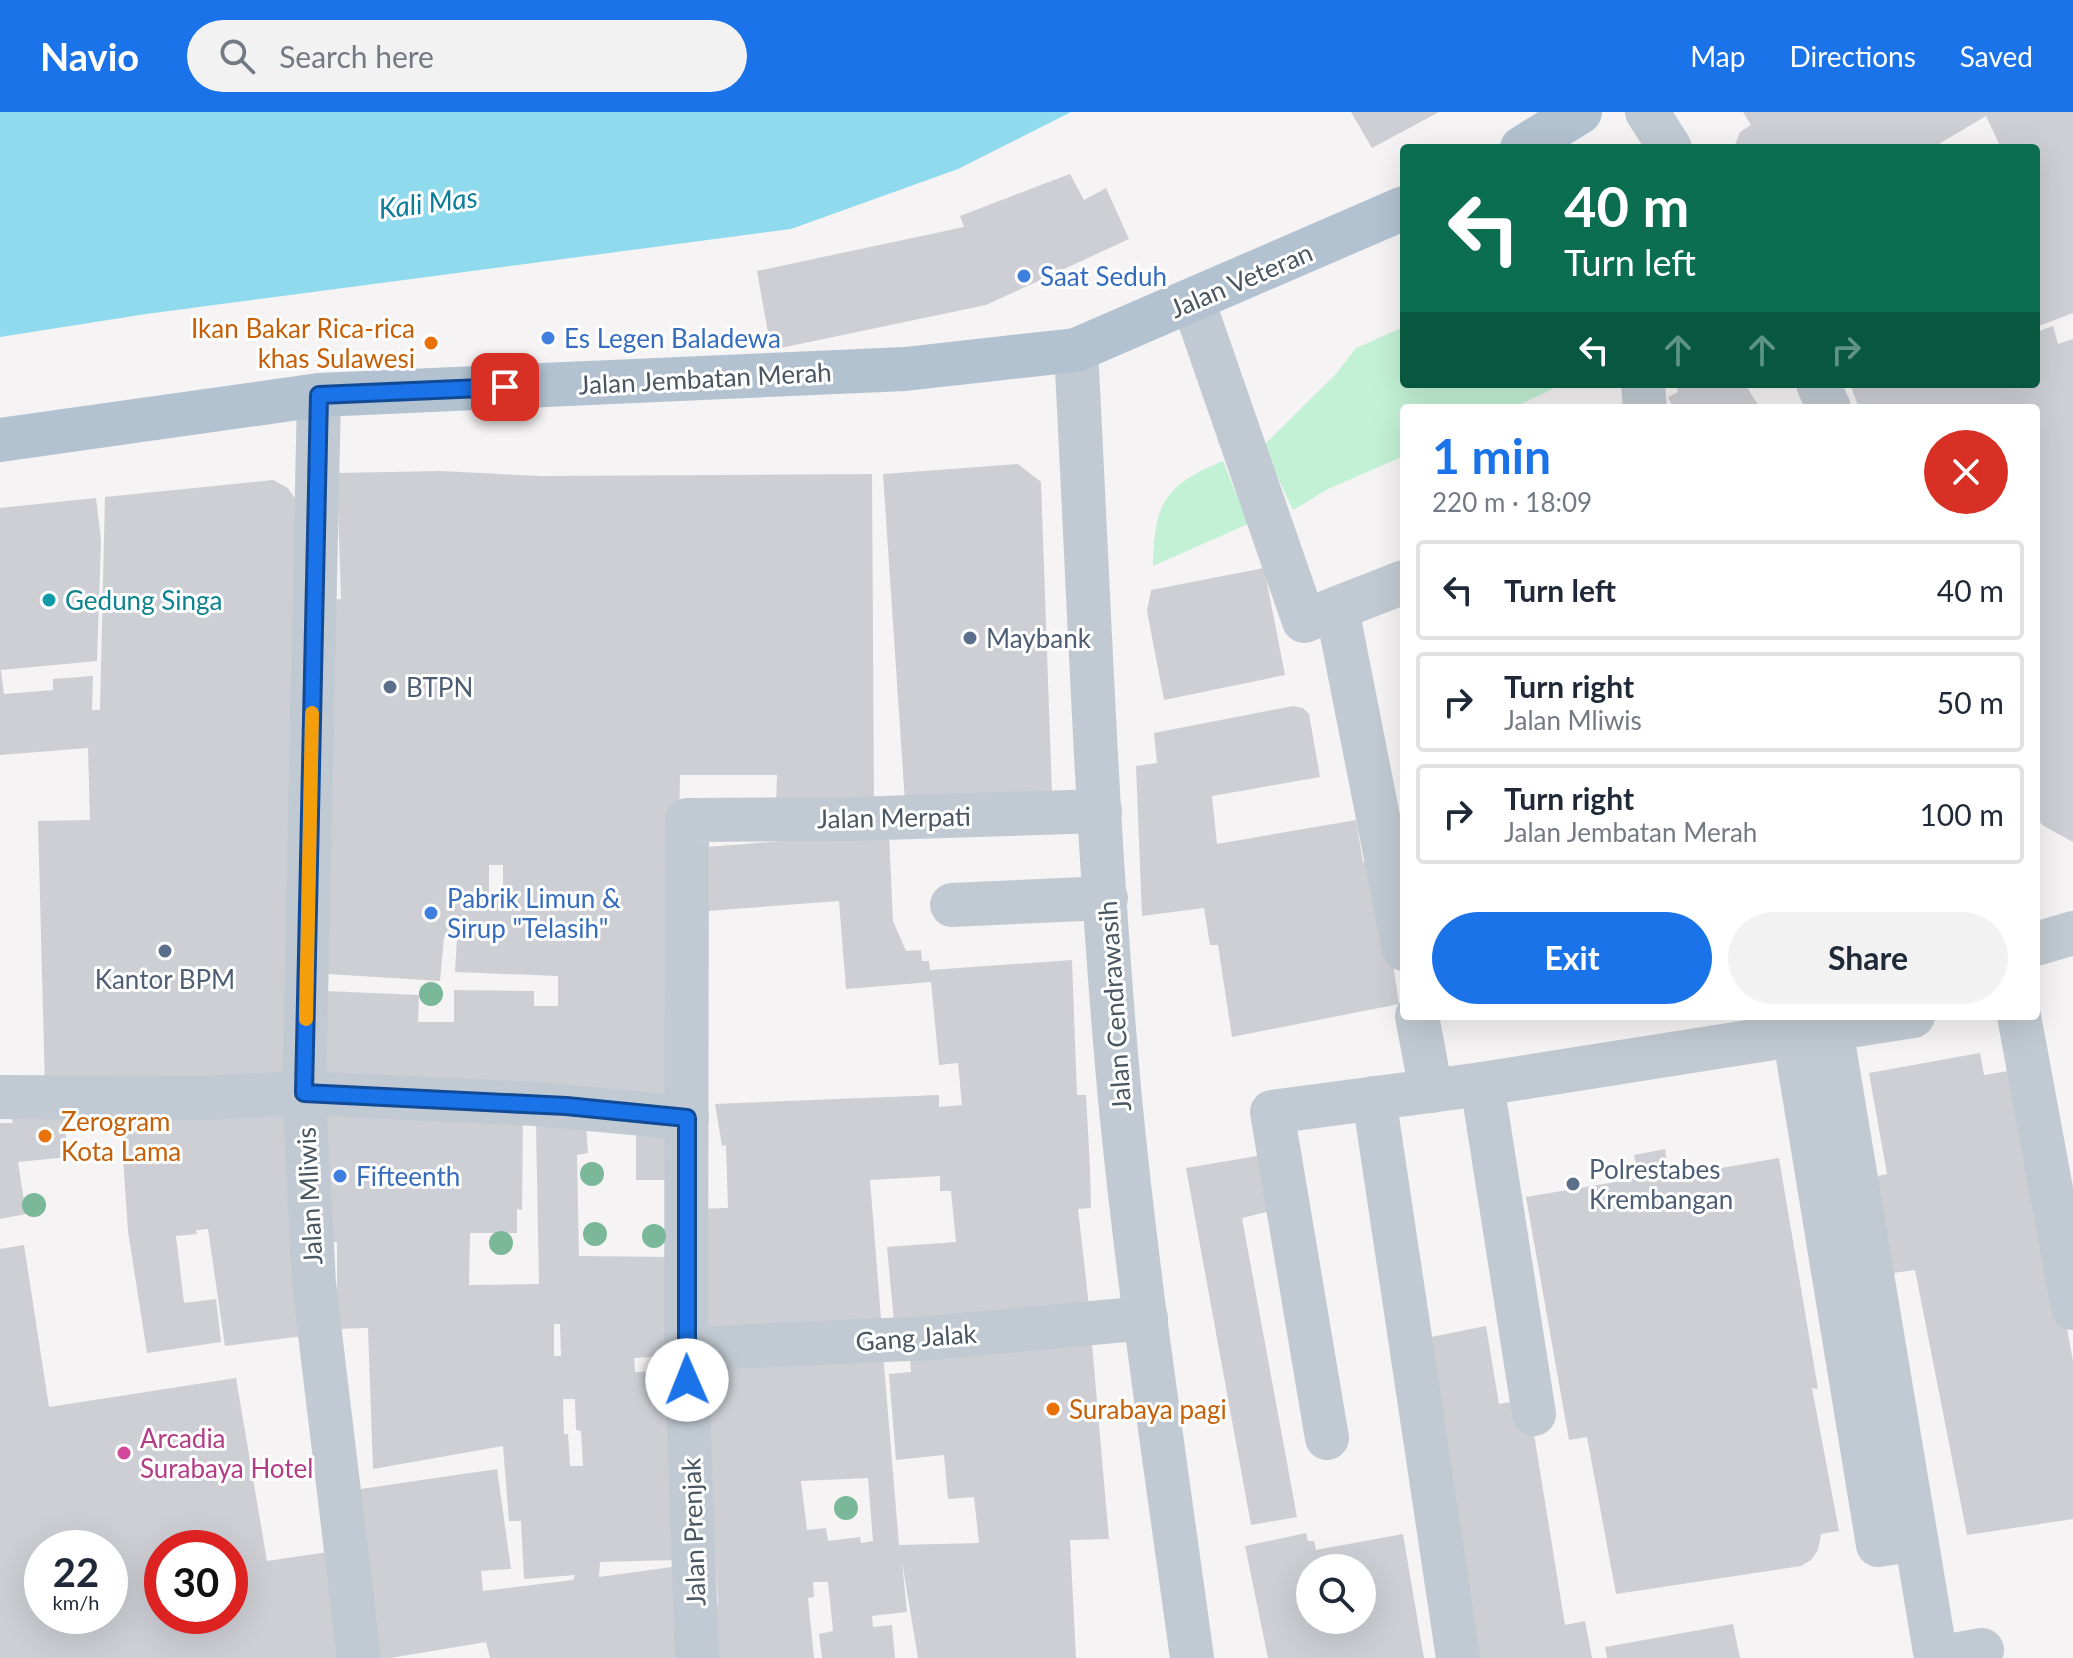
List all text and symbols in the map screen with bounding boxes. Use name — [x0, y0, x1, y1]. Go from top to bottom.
search box — [187, 20, 747, 92]
text: Navio — [40, 33, 139, 79]
icon: search — [215, 34, 259, 78]
text: Search here — [279, 38, 434, 74]
text: Map — [1690, 39, 1745, 73]
text: Directions — [1789, 39, 1916, 73]
text: Saved — [1960, 39, 2033, 73]
text: 40 m — [1564, 172, 1689, 239]
icon: left — [1432, 176, 1536, 280]
water label: Kali Mas — [377, 179, 479, 225]
street label: Jalan Veteran — [1165, 236, 1317, 324]
text: Turn left — [1564, 240, 1696, 284]
place label: Saat Seduh — [1040, 260, 1167, 292]
marker: Saat Seduh — [1015, 267, 1033, 285]
place label: Ikan Bakar Rica-rica khas Sulawesi — [191, 312, 415, 374]
place label: Es Legen Baladewa — [564, 322, 781, 354]
icon: left — [1572, 328, 1616, 372]
icon: ahead — [1656, 328, 1700, 372]
icon: ahead — [1740, 328, 1784, 372]
icon: right — [1824, 328, 1868, 372]
marker: Es Legen Baladewa — [539, 329, 557, 347]
marker: Ikan Bakar Rica-rica khas Sulawesi — [422, 334, 440, 352]
pin — [471, 353, 539, 421]
street label: Jalan Jembatan Merah — [578, 355, 832, 401]
icon: arrive — [483, 365, 527, 409]
text: 1 min — [1432, 427, 1551, 484]
button: close — [1924, 430, 2008, 514]
text: 220 m · 18:09 — [1432, 486, 1592, 518]
icon: left — [1436, 568, 1480, 612]
text: Turn left — [1504, 572, 1616, 608]
text: 40 m — [1937, 572, 2004, 608]
place label: Gedung Singa — [65, 584, 222, 616]
marker: Gedung Singa — [40, 591, 58, 609]
place label: Maybank — [986, 622, 1092, 654]
marker: Maybank — [961, 629, 979, 647]
text: Turn right — [1504, 668, 1634, 704]
place label: BTPN — [406, 671, 473, 703]
marker: BTPN — [381, 678, 399, 696]
icon: right — [1436, 680, 1480, 724]
text: 50 m — [1937, 684, 2004, 720]
text: Jalan Mliwis — [1504, 704, 1642, 736]
text: Turn right — [1504, 780, 1634, 816]
icon: right — [1436, 792, 1480, 836]
text: 100 m — [1919, 796, 2004, 832]
street label: Jalan Merpati — [817, 800, 971, 834]
text: Jalan Jembatan Merah — [1504, 816, 1757, 848]
place label: Pabrik Limun & Sirup "Telasih" — [447, 882, 621, 944]
street label: Jalan Cendrawasih — [1091, 900, 1137, 1112]
marker: Pabrik Limun & Sirup "Telasih" — [422, 904, 440, 922]
button: Exit — [1432, 912, 1712, 1004]
button: Share — [1728, 912, 2008, 1004]
marker: Kantor BPM — [156, 942, 174, 960]
place label: Kantor BPM — [95, 963, 235, 995]
place label: Zerogram Kota Lama — [61, 1105, 181, 1167]
street label: Jalan Mliwis — [289, 1126, 329, 1266]
marker: Zerogram Kota Lama — [36, 1127, 54, 1145]
place label: Polrestabes Krembangan — [1589, 1153, 1733, 1215]
place label: Fifteenth — [356, 1160, 460, 1192]
marker: Fifteenth — [331, 1167, 349, 1185]
marker: Polrestabes Krembangan — [1564, 1175, 1582, 1193]
street label: Gang Jalak — [854, 1317, 978, 1357]
position arrow — [645, 1338, 729, 1422]
place label: Surabaya pagi — [1069, 1393, 1227, 1425]
marker: Surabaya pagi — [1044, 1400, 1062, 1418]
place label: Arcadia Surabaya Hotel — [140, 1422, 314, 1484]
marker: Arcadia Surabaya Hotel — [115, 1444, 133, 1462]
street label: Jalan Prenjak — [674, 1456, 712, 1607]
speed limit sign: 30 — [144, 1530, 248, 1634]
text: 22 — [53, 1548, 99, 1596]
map controls — [1296, 1554, 1376, 1634]
button: search — [1296, 1554, 1376, 1634]
text: km/h — [53, 1590, 99, 1614]

